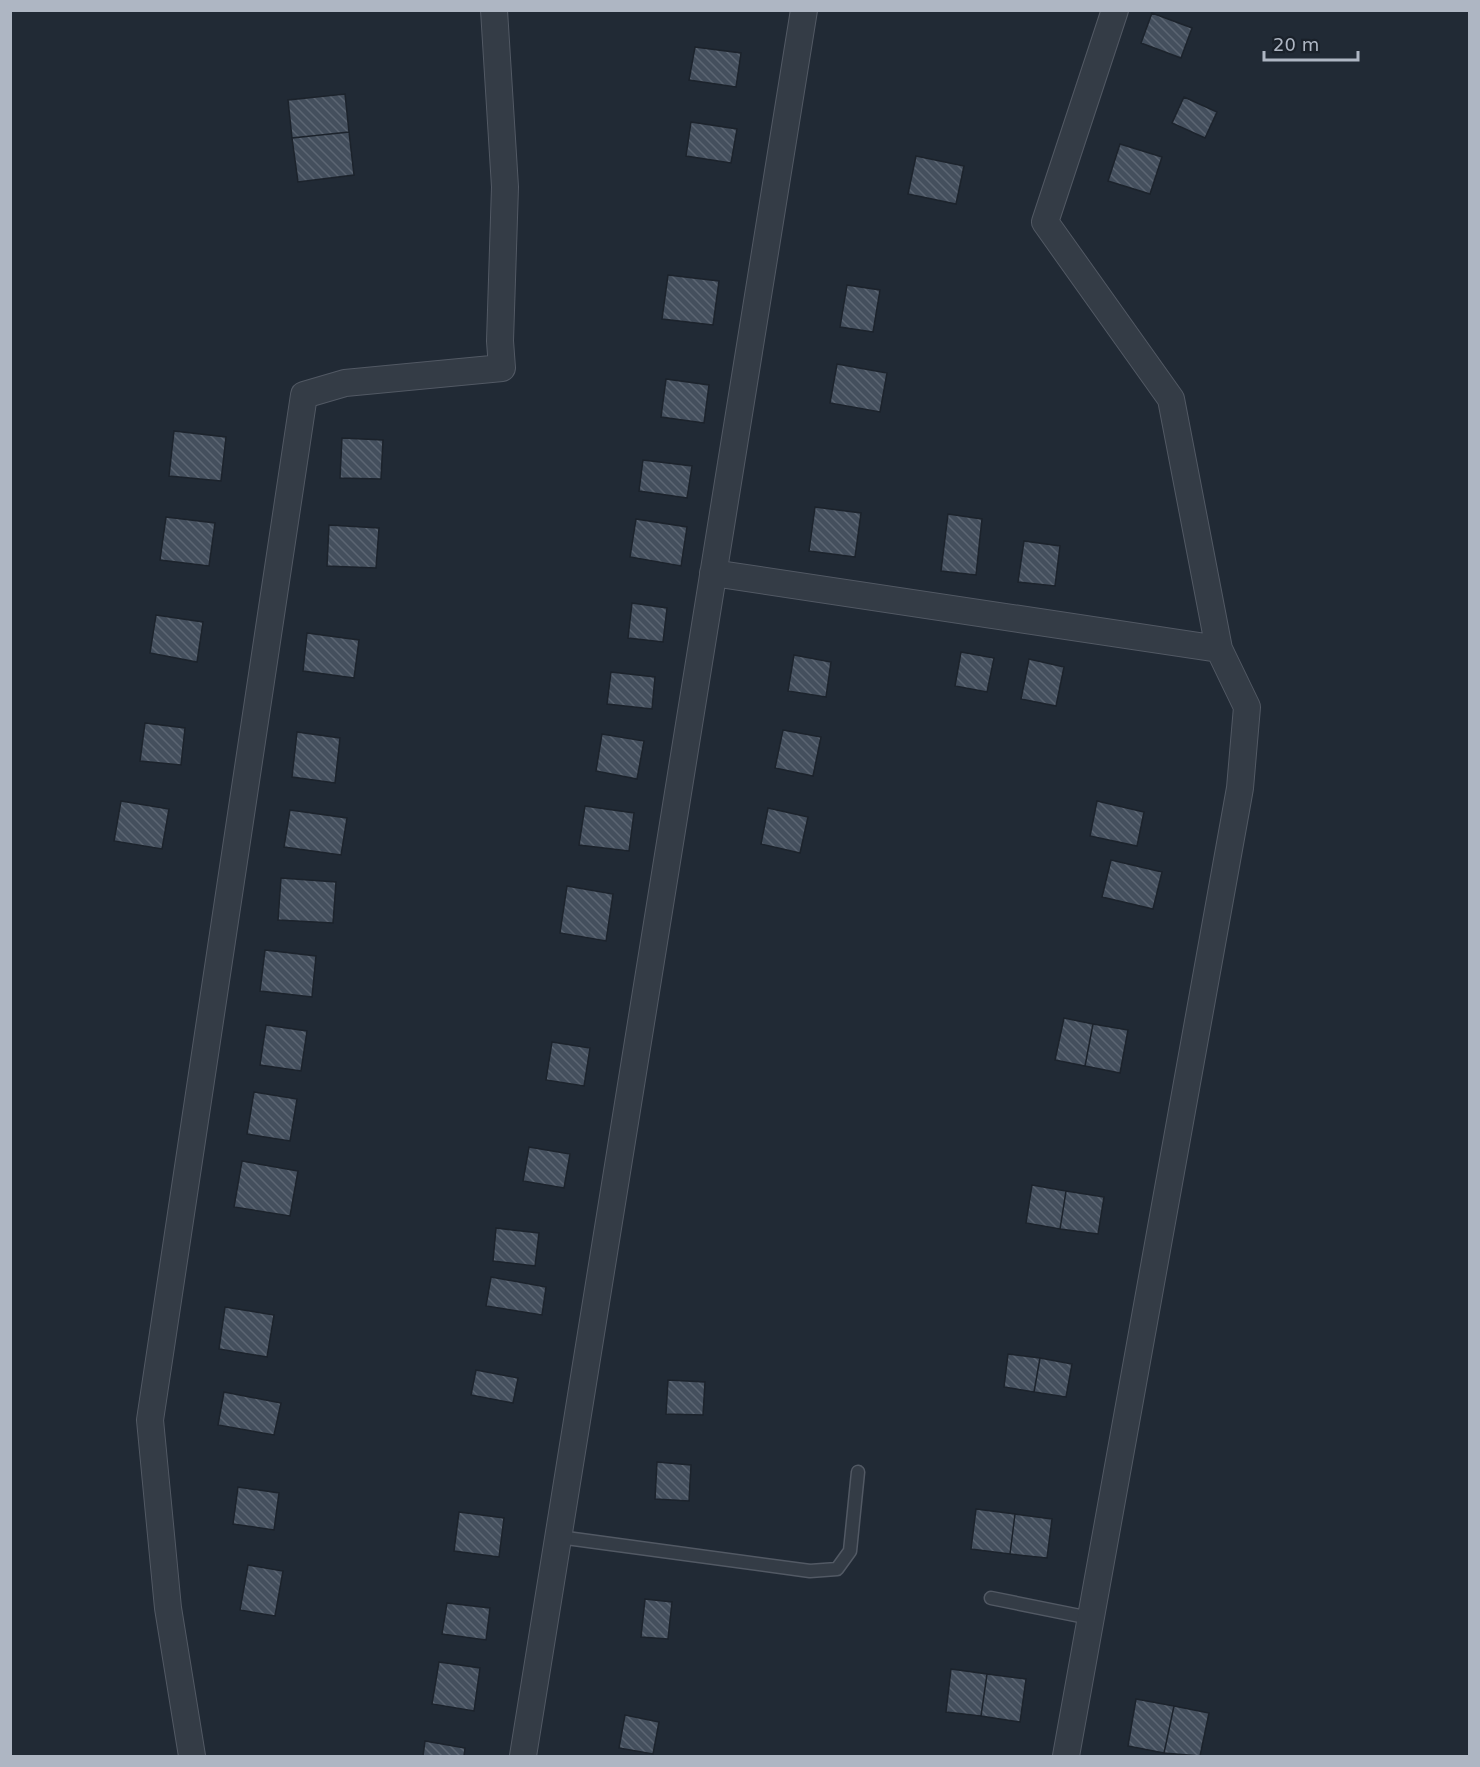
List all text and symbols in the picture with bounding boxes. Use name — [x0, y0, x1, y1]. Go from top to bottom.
scale bar — [1264, 24, 1358, 62]
text: 20 m — [1273, 34, 1319, 55]

